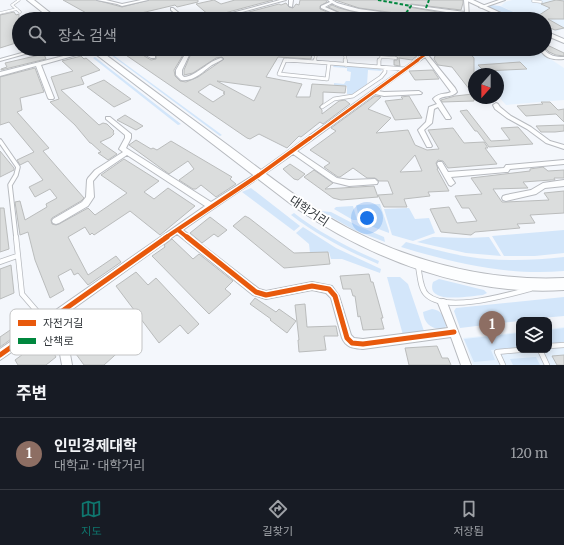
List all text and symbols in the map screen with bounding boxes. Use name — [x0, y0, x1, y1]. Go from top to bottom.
search box — [12, 12, 552, 56]
icon: search — [26, 23, 48, 45]
text: 장소 검색 — [58, 26, 117, 45]
north arrow — [468, 68, 504, 104]
street label: 대학거리 — [287, 192, 332, 229]
your location — [357, 208, 377, 228]
legend — [10, 309, 142, 355]
pin: 1 — [479, 311, 505, 344]
text: 자전거길 — [43, 316, 83, 330]
map controls — [516, 317, 552, 353]
button: layers — [516, 317, 552, 353]
text: 산책로 — [43, 334, 73, 348]
text: 주변 — [16, 382, 47, 404]
text: 인민경제대학 — [54, 436, 137, 455]
text: 1 — [26, 445, 32, 462]
text: 120 m — [510, 445, 548, 462]
text: 대학교 · 대학거리 — [54, 457, 145, 474]
tab: 지도 — [80, 498, 102, 538]
tab: 길찾기 — [263, 498, 293, 538]
tab: 저장됨 — [453, 498, 484, 538]

